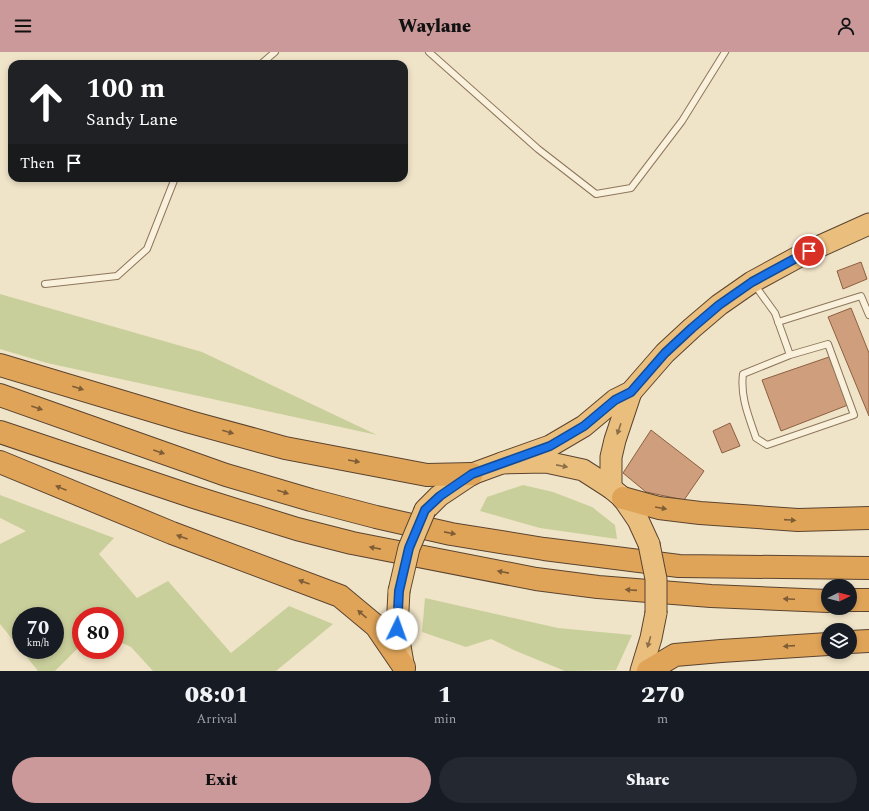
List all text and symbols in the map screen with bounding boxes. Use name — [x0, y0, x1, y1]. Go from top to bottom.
text: Waylane — [398, 13, 471, 40]
icon: menu — [12, 15, 34, 37]
icon: person — [835, 15, 857, 37]
text: 100 m — [86, 67, 165, 110]
icon: ahead — [20, 76, 72, 128]
text: Sandy Lane — [86, 106, 178, 133]
text: Then — [20, 152, 55, 175]
icon: arrive — [63, 152, 85, 174]
pin — [792, 234, 826, 268]
icon: arrive — [798, 240, 820, 262]
one-way arrow — [72, 385, 84, 391]
one-way arrow — [31, 406, 43, 412]
one-way arrow — [616, 423, 622, 435]
one-way arrow — [222, 429, 234, 435]
one-way arrow — [154, 449, 166, 455]
one-way arrow — [348, 458, 361, 464]
one-way arrow — [556, 463, 568, 469]
one-way arrow — [55, 484, 67, 490]
one-way arrow — [277, 489, 289, 495]
one-way arrow — [655, 505, 667, 511]
one-way arrow — [784, 516, 796, 523]
one-way arrow — [444, 531, 456, 537]
one-way arrow — [175, 534, 187, 540]
one-way arrow — [369, 544, 381, 550]
one-way arrow — [496, 569, 509, 575]
one-way arrow — [297, 579, 309, 585]
north arrow — [821, 579, 857, 615]
map controls — [821, 579, 857, 659]
one-way arrow — [625, 586, 637, 593]
one-way arrow — [782, 596, 795, 602]
speed limit sign: 80 — [72, 607, 124, 659]
position arrow — [376, 608, 418, 650]
one-way arrow — [357, 610, 368, 619]
text: 70 — [27, 613, 49, 643]
button: layers — [821, 623, 857, 659]
text: km/h — [27, 635, 49, 651]
one-way arrow — [646, 636, 652, 648]
one-way arrow — [783, 643, 795, 650]
text: 08:01 — [185, 677, 249, 713]
text: 1 — [438, 677, 452, 713]
text: 270 — [641, 677, 684, 713]
text: Arrival — [197, 709, 237, 729]
text: min — [434, 709, 456, 729]
text: m — [657, 709, 668, 729]
button: Exit — [12, 757, 431, 803]
button: Share — [439, 757, 857, 803]

